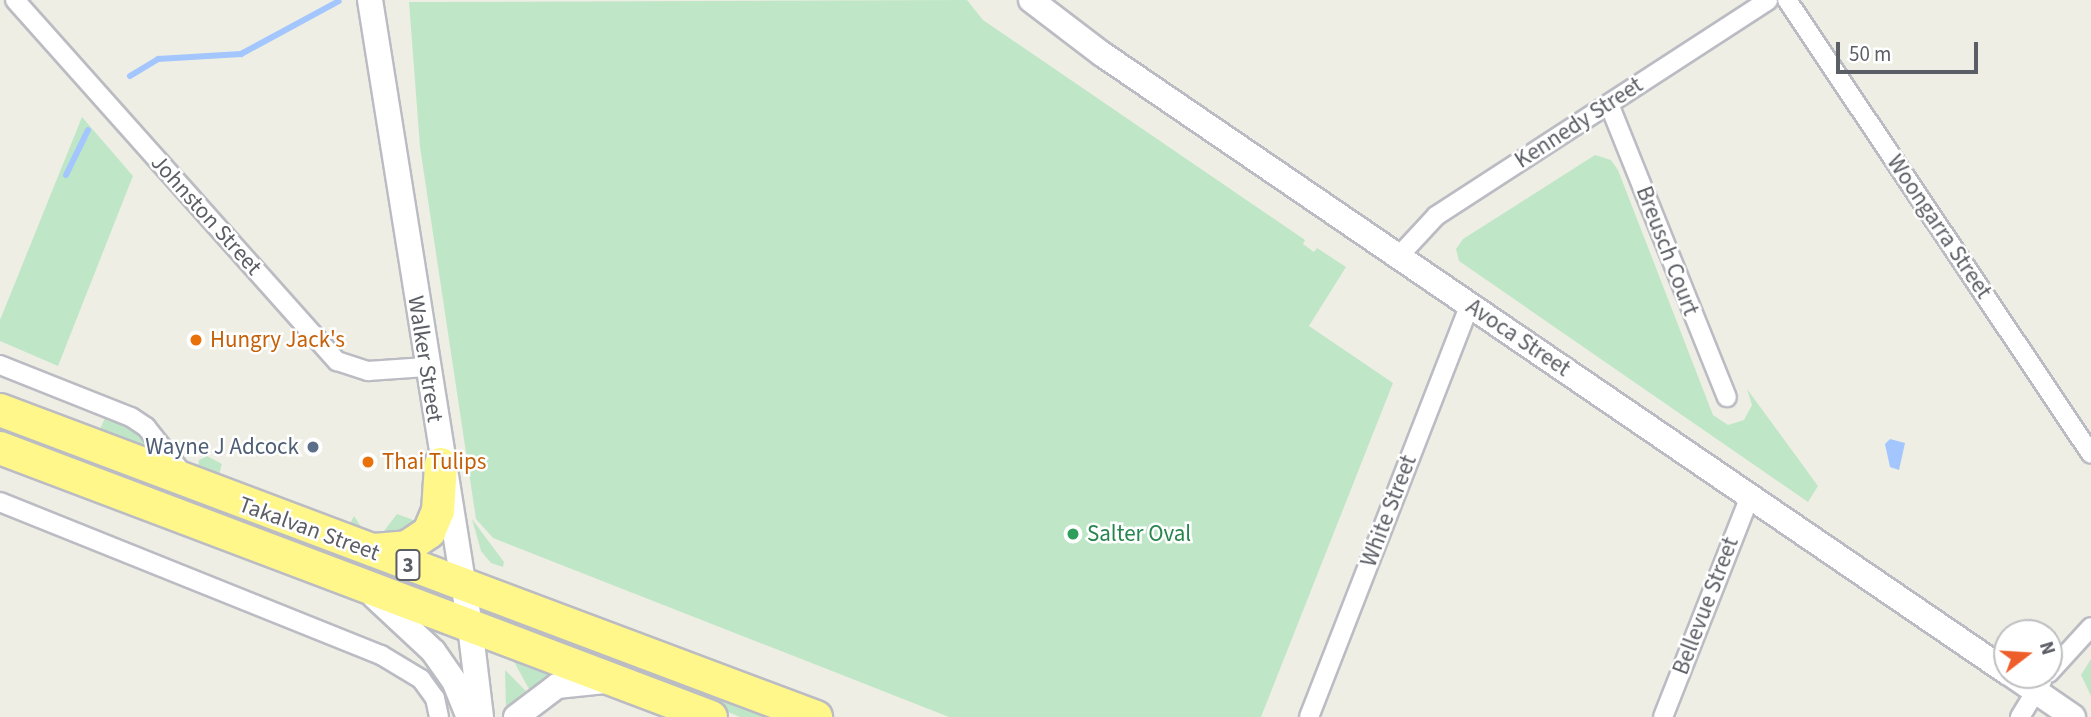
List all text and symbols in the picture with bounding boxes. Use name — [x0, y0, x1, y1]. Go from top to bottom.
scale bar — [1839, 28, 1981, 72]
text: 50 m — [1849, 39, 1891, 69]
street label: Kennedy Street — [1510, 71, 1648, 175]
street label: Johnston Street — [145, 149, 267, 281]
street label: Woongarra Street — [1881, 150, 1997, 304]
street label: Breusch Court — [1630, 182, 1704, 320]
street label: Avoca Street — [1461, 293, 1575, 383]
street label: Walker Street — [401, 294, 449, 424]
place label: Hungry Jack's — [210, 326, 345, 354]
marker: Hungry Jack's — [188, 332, 204, 348]
place label: Wayne J Adcock — [145, 433, 299, 461]
marker: Wayne J Adcock — [305, 439, 321, 455]
place label: Thai Tulips — [382, 448, 486, 476]
street label: White Street — [1355, 451, 1423, 571]
marker: Thai Tulips — [360, 454, 376, 470]
street label: Takalvan Street — [235, 491, 383, 567]
place label: Salter Oval — [1087, 520, 1191, 548]
marker: Salter Oval — [1065, 526, 1081, 542]
street label: Bellevue Street — [1667, 533, 1745, 679]
road number: 3 — [394, 548, 422, 582]
north arrow — [1993, 619, 2063, 689]
text: N — [2032, 638, 2061, 658]

